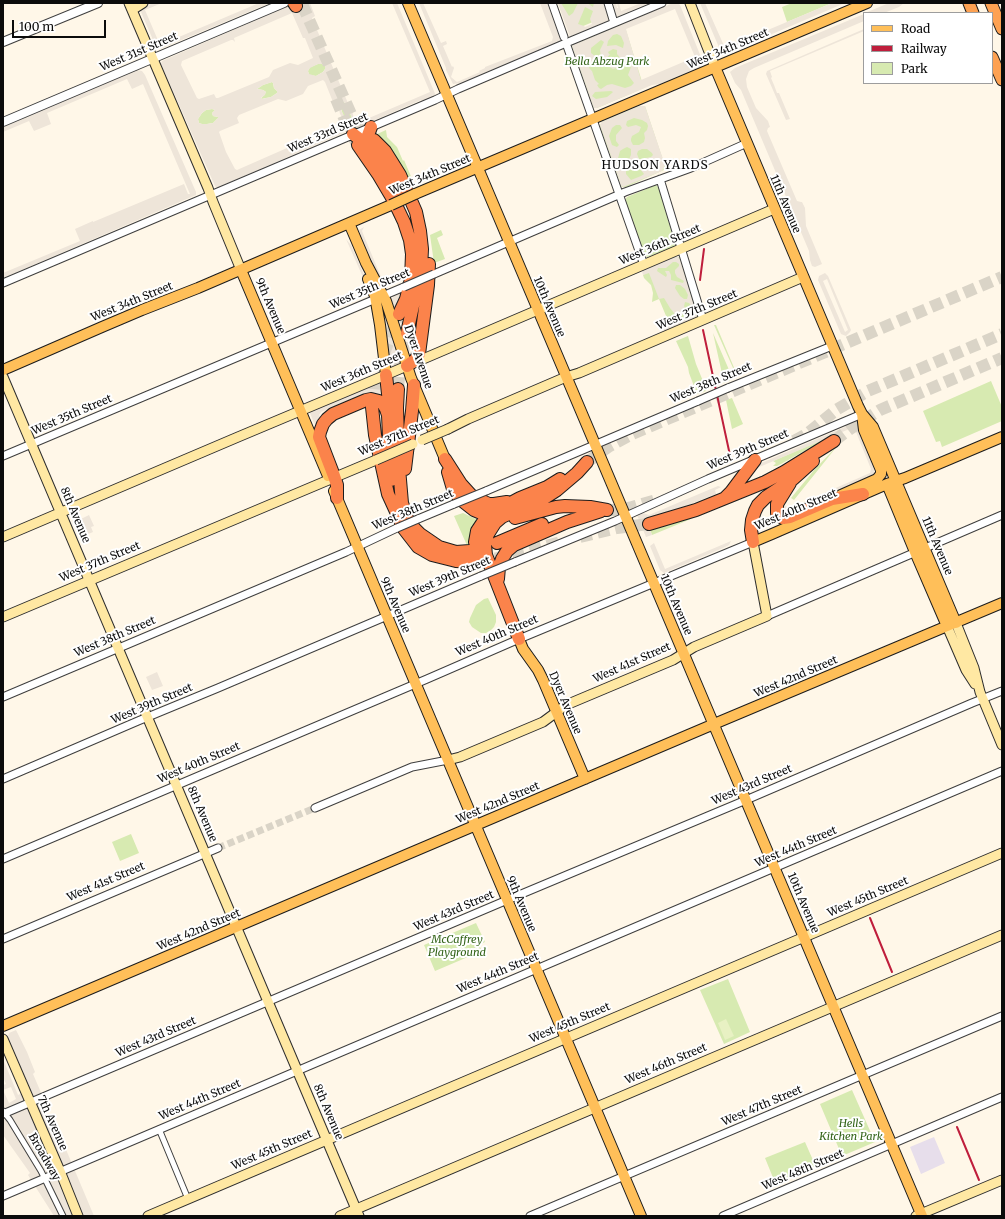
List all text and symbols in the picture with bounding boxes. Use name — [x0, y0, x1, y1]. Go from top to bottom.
scale bar — [14, 12, 108, 38]
legend — [863, 12, 993, 84]
text: 100 m — [19, 19, 54, 34]
text: Road — [901, 21, 930, 36]
street label: West 34th Street — [685, 26, 771, 72]
street label: West 31st Street — [98, 30, 180, 74]
text: Railway — [901, 41, 947, 56]
park label: Bella Abzug Park — [565, 55, 649, 69]
text: Park — [901, 61, 928, 76]
street label: West 33rd Street — [286, 110, 370, 156]
street label: West 34th Street — [387, 152, 473, 198]
district label: HUDSON YARDS — [601, 159, 709, 173]
street label: 11th Avenue — [767, 173, 803, 235]
street label: West 36th Street — [617, 222, 703, 268]
street label: West 35th Street — [328, 266, 412, 312]
street label: 10th Avenue — [530, 275, 568, 339]
street label: 9th Avenue — [252, 276, 288, 336]
street label: West 34th Street — [89, 280, 175, 324]
street label: West 37th Street — [655, 287, 739, 333]
street label: Dyer Avenue — [401, 323, 435, 391]
street label: West 36th Street — [319, 349, 405, 395]
street label: West 38th Street — [668, 360, 754, 406]
street label: West 35th Street — [30, 392, 114, 438]
street label: West 37th Street — [357, 413, 441, 459]
street label: West 39th Street — [705, 427, 791, 473]
street label: 8th Avenue — [57, 485, 93, 545]
street label: West 38th Street — [370, 487, 456, 533]
street label: West 40th Street — [753, 487, 839, 533]
street label: 11th Avenue — [919, 515, 955, 577]
street label: West 37th Street — [58, 539, 142, 585]
street label: West 39th Street — [407, 554, 493, 600]
street label: 10th Avenue — [657, 573, 695, 637]
street label: 9th Avenue — [377, 575, 413, 635]
street label: West 40th Street — [454, 613, 540, 659]
street label: West 38th Street — [72, 614, 158, 660]
street label: West 41st Street — [591, 640, 673, 686]
street label: West 42nd Street — [752, 653, 840, 701]
street label: Dyer Avenue — [546, 670, 584, 736]
street label: West 39th Street — [109, 681, 195, 727]
street label: West 40th Street — [156, 740, 242, 786]
street label: West 43rd Street — [710, 762, 794, 808]
street label: West 42nd Street — [454, 779, 542, 827]
street label: 8th Avenue — [184, 784, 220, 844]
street label: West 44th Street — [753, 824, 839, 870]
street label: West 41st Street — [65, 860, 147, 904]
street label: 10th Avenue — [784, 871, 822, 935]
street label: 9th Avenue — [503, 874, 539, 934]
street label: West 45th Street — [826, 874, 910, 920]
street label: West 43rd Street — [412, 888, 496, 934]
street label: West 42nd Street — [155, 906, 243, 954]
park label: McCaffrey Playground — [428, 933, 486, 959]
street label: West 44th Street — [455, 950, 541, 996]
street label: West 45th Street — [528, 1000, 612, 1046]
street label: West 43rd Street — [114, 1014, 198, 1060]
street label: West 46th Street — [623, 1041, 709, 1087]
street label: West 44th Street — [157, 1077, 243, 1123]
street label: 8th Avenue — [310, 1082, 346, 1142]
street label: West 47th Street — [720, 1083, 804, 1129]
street label: 7th Avenue — [34, 1093, 70, 1153]
park label: Hells Kitchen Park — [819, 1117, 883, 1143]
street label: West 45th Street — [230, 1127, 314, 1173]
street label: Broadway — [25, 1131, 63, 1183]
street label: West 48th Street — [760, 1147, 846, 1193]

